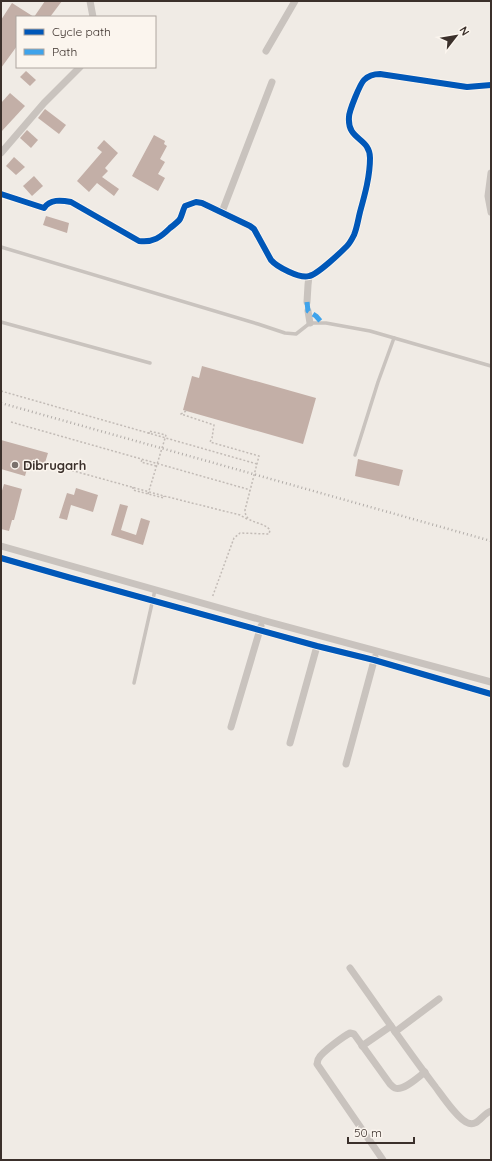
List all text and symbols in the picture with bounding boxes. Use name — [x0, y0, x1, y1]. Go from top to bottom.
legend — [16, 16, 156, 68]
north arrow — [436, 16, 476, 56]
text: Cycle path — [52, 24, 111, 39]
text: N — [456, 24, 473, 38]
text: Path — [52, 44, 77, 59]
place label: Dibrugarh — [23, 457, 86, 473]
marker: Dibrugarh — [10, 460, 20, 470]
scale bar — [348, 1119, 414, 1145]
text: 50 m — [354, 1125, 382, 1140]

